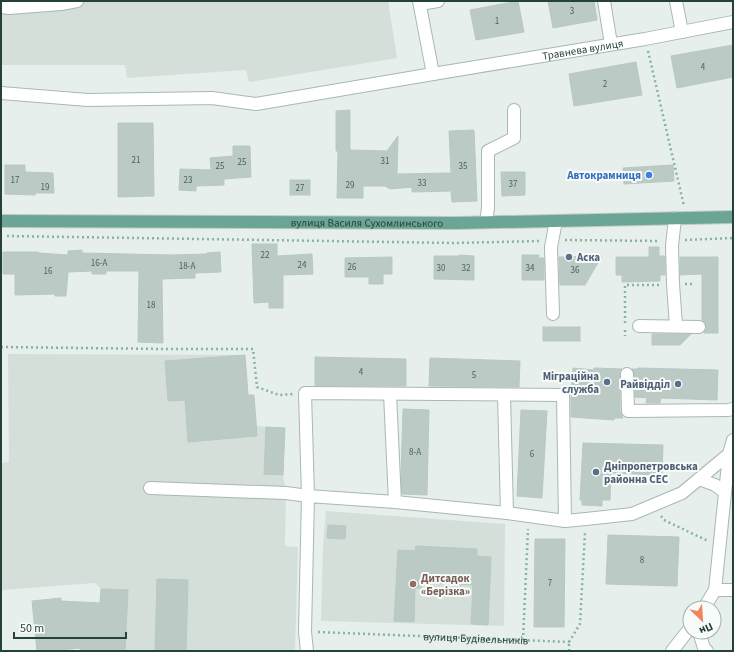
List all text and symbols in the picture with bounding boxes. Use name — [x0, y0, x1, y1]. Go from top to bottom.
house number: 3 — [570, 5, 575, 18]
house number: 1 — [495, 15, 499, 28]
street label: Травнева вулиця — [541, 35, 624, 63]
house number: 4 — [701, 61, 706, 74]
house number: 2 — [603, 78, 608, 91]
house number: 21 — [132, 154, 140, 167]
house number: 31 — [381, 155, 389, 168]
house number: 25 — [238, 156, 247, 169]
house number: 25 — [216, 160, 225, 173]
house number: 35 — [459, 160, 468, 173]
place label: Автокрамниця — [566, 168, 641, 183]
marker: Автокрамниця — [644, 170, 654, 180]
house number: 17 — [11, 174, 20, 187]
house number: 23 — [184, 174, 193, 187]
house number: 33 — [418, 177, 427, 190]
house number: 37 — [509, 178, 518, 191]
house number: 29 — [346, 179, 355, 192]
house number: 19 — [41, 181, 50, 194]
house number: 27 — [296, 182, 305, 195]
street label: вулиця Василя Сухомлинського — [291, 215, 443, 230]
house number: 22 — [261, 249, 270, 262]
place label: Аска — [576, 250, 600, 265]
marker: Аска — [564, 252, 574, 262]
house number: 16-А — [91, 257, 107, 270]
house number: 24 — [298, 259, 307, 272]
house number: 18-А — [179, 260, 195, 273]
house number: 26 — [348, 261, 357, 274]
house number: 30 — [437, 262, 446, 275]
house number: 32 — [462, 262, 471, 275]
house number: 34 — [526, 262, 535, 275]
house number: 36 — [571, 264, 580, 277]
house number: 16 — [44, 265, 53, 278]
house number: 18 — [147, 299, 156, 312]
house number: 4 — [359, 366, 364, 379]
house number: 5 — [472, 369, 477, 382]
place label: Міграційна служба — [543, 369, 599, 397]
marker: Міграційна служба — [602, 377, 612, 387]
place label: Райвідділ — [620, 377, 670, 392]
marker: Райвідділ — [673, 379, 683, 389]
house number: 8-А — [409, 446, 421, 459]
house number: 6 — [530, 448, 535, 461]
place label: Дніпропетровська районна СЕС — [604, 459, 698, 487]
marker: Дніпропетровська районна СЕС — [591, 467, 601, 477]
house number: 8 — [640, 554, 645, 567]
place label: Дитсадок «Берізка» — [421, 571, 470, 599]
house number: 7 — [548, 577, 553, 590]
marker: Дитсадок «Берізка» — [408, 579, 418, 589]
north arrow — [682, 600, 722, 640]
scale bar — [14, 614, 126, 640]
text: Пн — [697, 619, 715, 638]
text: 50 m — [20, 620, 44, 637]
street label: вулиця Будівельників — [423, 629, 529, 648]

